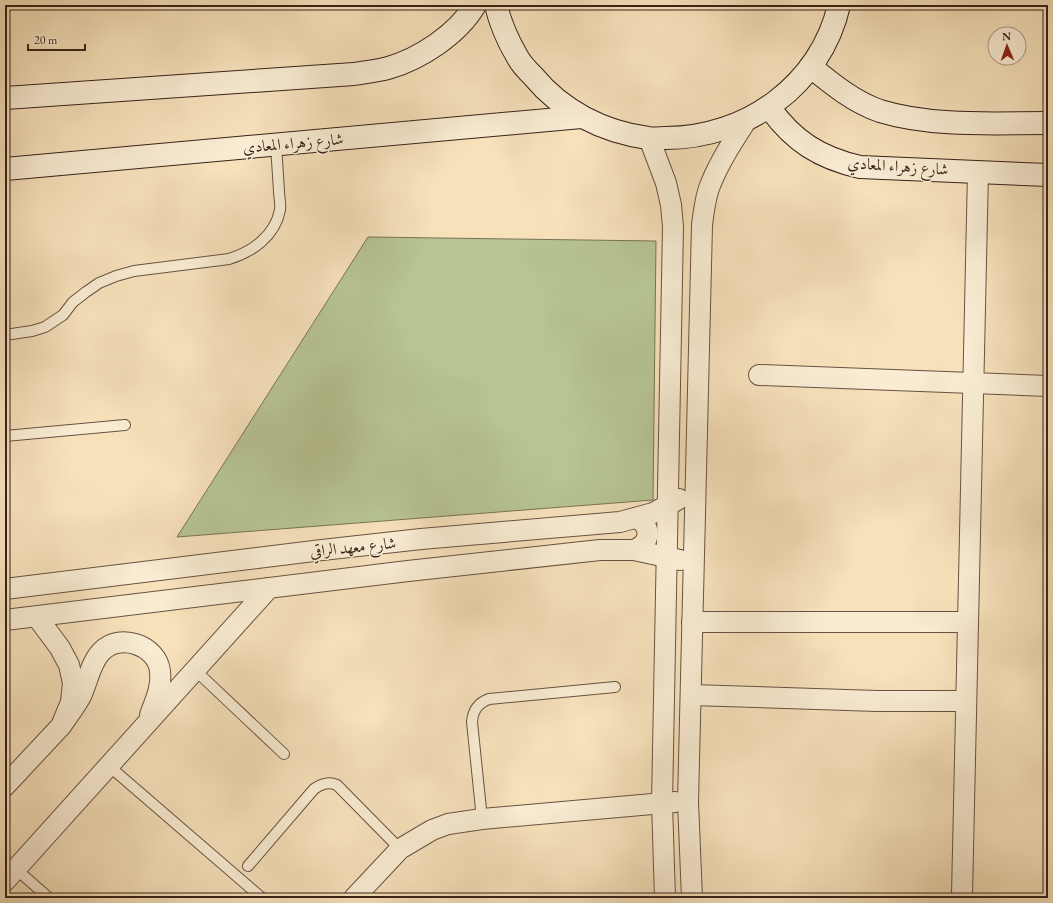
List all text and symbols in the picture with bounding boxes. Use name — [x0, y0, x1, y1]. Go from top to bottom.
scale bar — [28, 26, 85, 52]
north arrow — [987, 26, 1027, 66]
text: N — [1002, 29, 1011, 43]
text: 20 m — [34, 32, 58, 48]
street label: شارع زهراء المعادي — [242, 128, 344, 161]
street label: شارع زهراء المعادي — [847, 152, 949, 183]
street label: شارع معهد الراقي — [309, 532, 397, 565]

